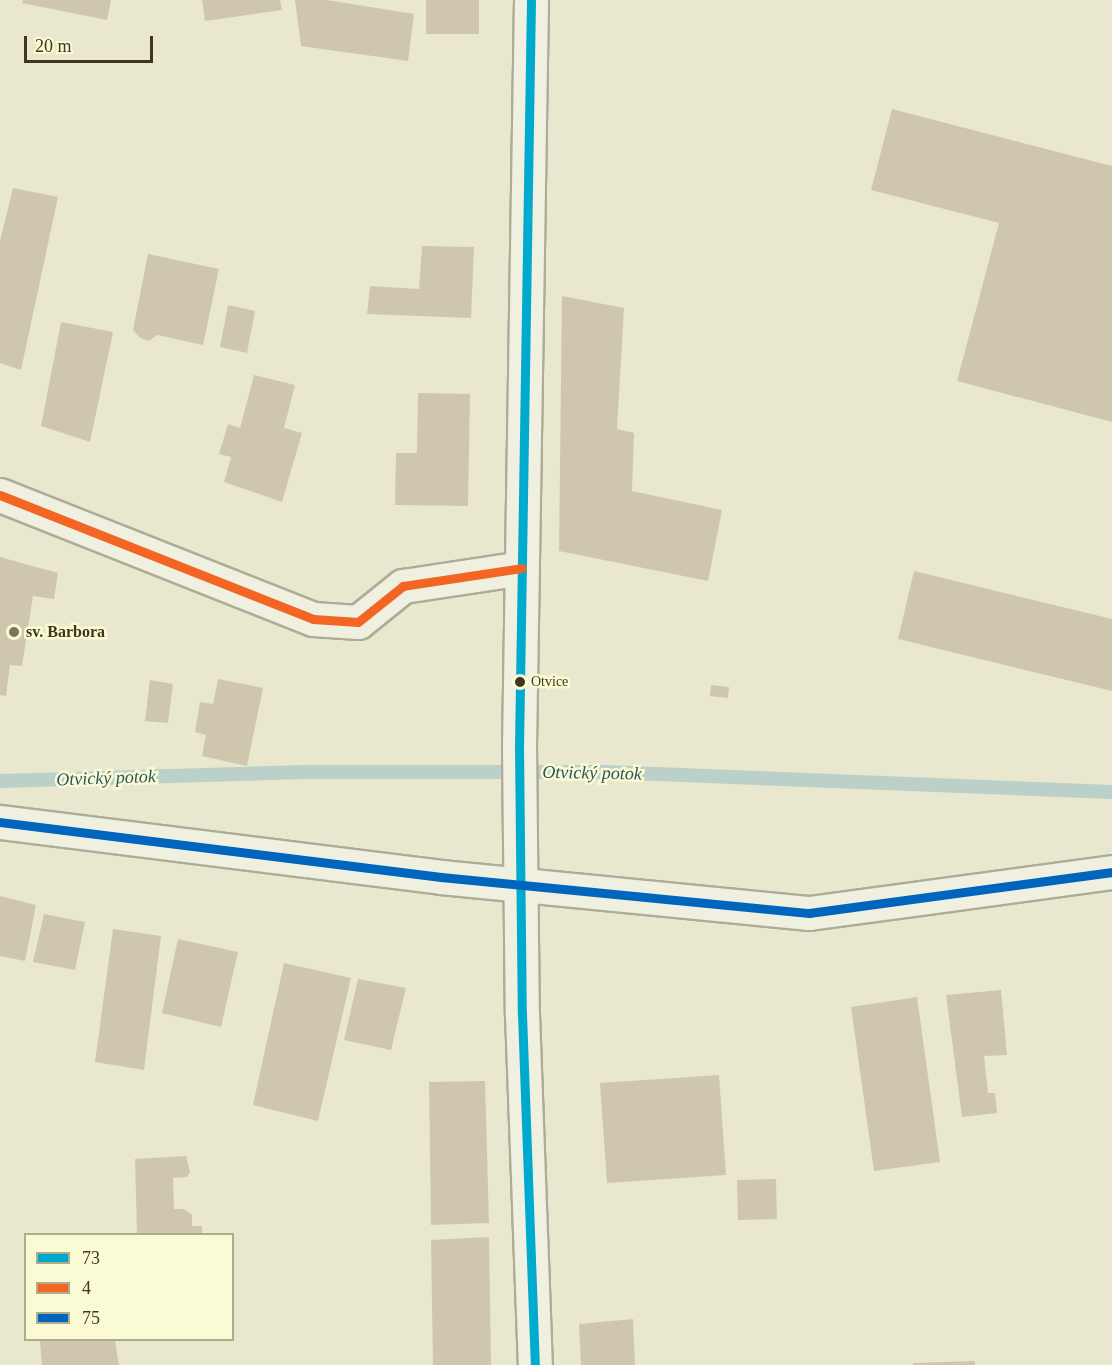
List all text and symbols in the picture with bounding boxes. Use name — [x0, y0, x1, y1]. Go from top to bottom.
scale bar — [27, 24, 156, 62]
text: 20 m — [35, 36, 72, 56]
place label: sv. Barbora — [26, 622, 105, 642]
marker: sv. Barbora — [7, 625, 21, 639]
place label: Otvice — [531, 674, 568, 690]
marker: Otvice — [514, 676, 526, 688]
water label: Otvický potok — [542, 761, 642, 785]
water label: Otvický potok — [56, 765, 156, 791]
legend — [24, 1233, 234, 1341]
text: 73 — [82, 1248, 100, 1268]
text: 4 — [82, 1278, 91, 1298]
text: 75 — [82, 1308, 100, 1328]

